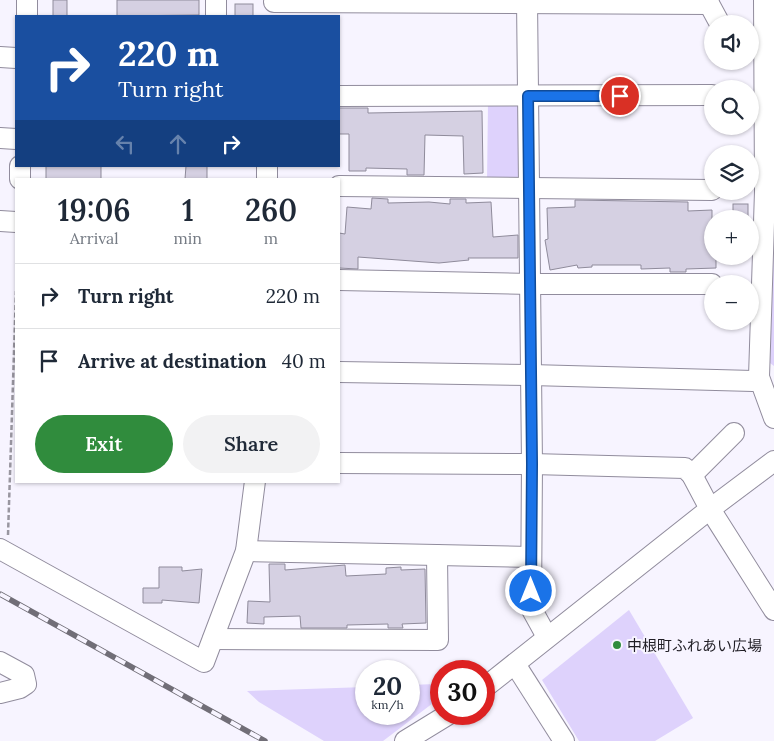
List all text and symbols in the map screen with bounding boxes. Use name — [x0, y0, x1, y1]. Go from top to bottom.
map controls — [704, 15, 759, 330]
button: sound — [704, 15, 759, 70]
text: 220 m — [118, 31, 219, 76]
icon: right — [35, 35, 100, 100]
text: Turn right — [118, 75, 223, 103]
pin — [599, 75, 641, 117]
button: search — [704, 80, 759, 135]
icon: arrive — [606, 82, 634, 110]
icon: left — [111, 130, 139, 158]
icon: ahead — [164, 130, 192, 158]
icon: right — [217, 130, 245, 158]
button: layers — [704, 145, 759, 200]
text: 19:06 — [58, 191, 131, 229]
text: 1 — [182, 191, 194, 229]
text: 260 — [245, 191, 297, 229]
button: + — [704, 210, 759, 265]
text: Arrival — [70, 228, 119, 248]
text: min — [174, 228, 202, 248]
text: m — [264, 228, 278, 248]
button: − — [704, 275, 759, 330]
icon: right — [35, 282, 63, 310]
text: Turn right — [78, 284, 174, 308]
text: 220 m — [266, 284, 320, 308]
icon: arrive — [35, 347, 63, 375]
text: Arrive at destination — [78, 349, 267, 373]
text: 40 m — [282, 349, 326, 373]
button: Exit — [35, 415, 173, 473]
button: Share — [183, 415, 320, 473]
position arrow — [504, 564, 556, 616]
place label: 中根町ふれあい広場 — [627, 636, 762, 655]
marker: 中根町ふれあい広場 — [611, 639, 623, 651]
speed limit sign: 30 — [430, 660, 495, 725]
text: 20 — [373, 670, 402, 702]
text: km/h — [371, 697, 404, 712]

